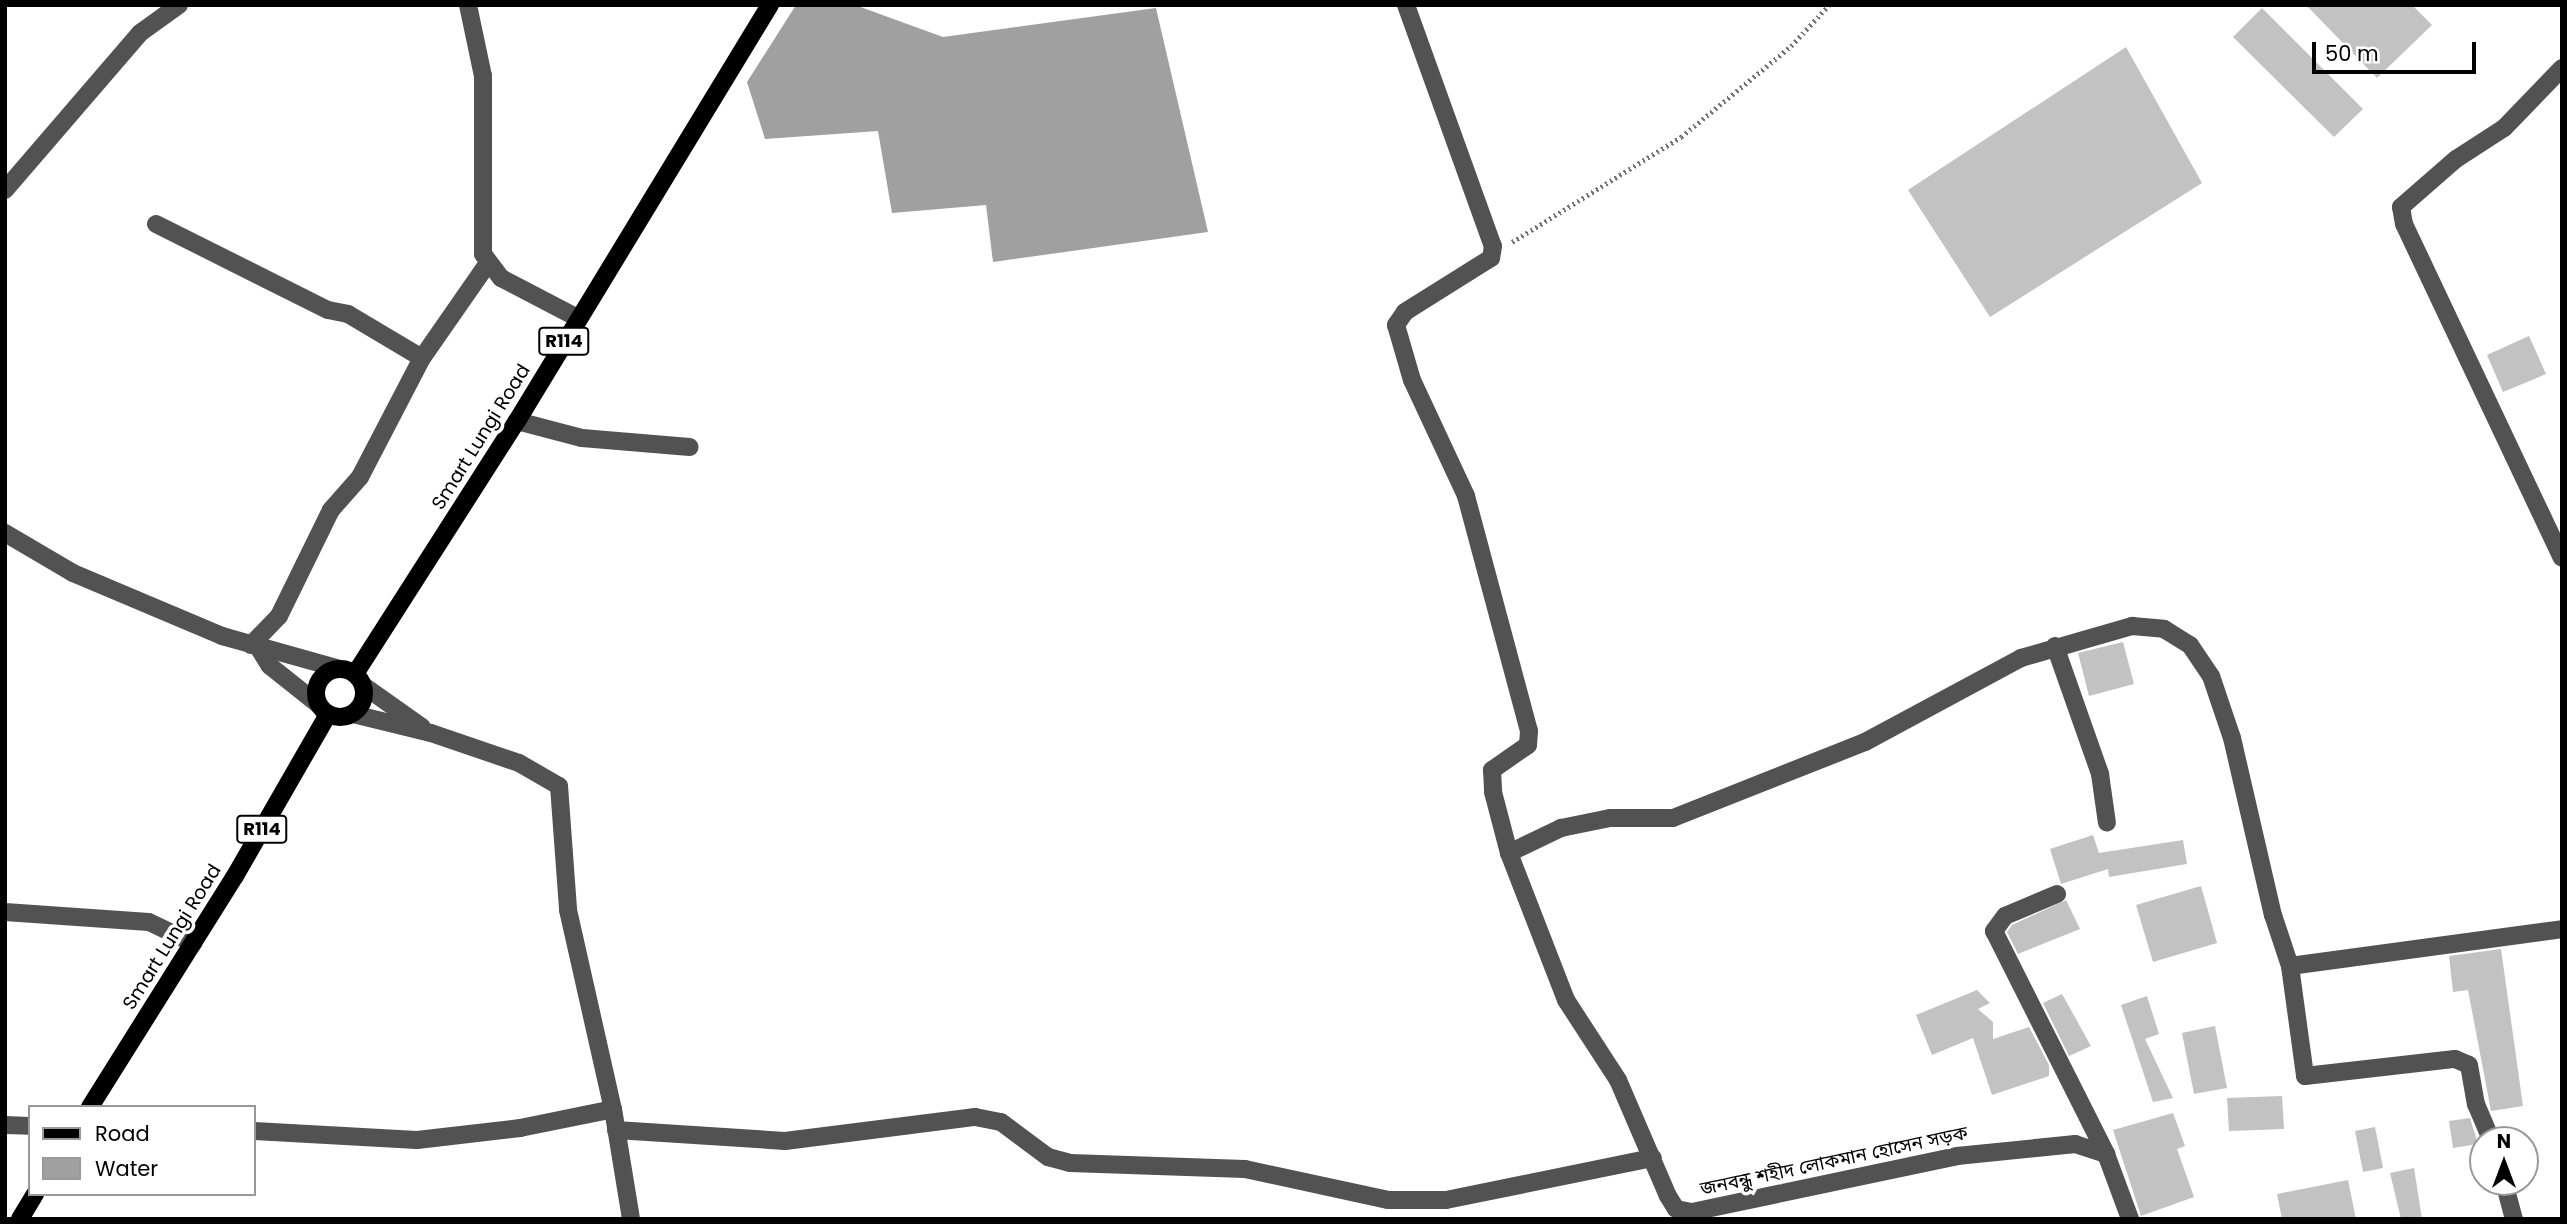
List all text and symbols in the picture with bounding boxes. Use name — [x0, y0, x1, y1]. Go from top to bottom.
scale bar — [2315, 28, 2480, 72]
text: 50 m — [2325, 39, 2379, 68]
road number: R114 — [538, 326, 590, 356]
street label: Smart Lungi Road — [427, 360, 535, 514]
road number: R114 — [236, 814, 288, 844]
street label: Smart Lungi Road — [118, 860, 226, 1014]
legend — [28, 1105, 256, 1196]
text: Road — [95, 1119, 150, 1148]
street label: জনবন্ধু শহীদ লোকমান হোসেন সড়ক — [1698, 1121, 1970, 1201]
north arrow — [2469, 1126, 2539, 1196]
text: N — [2497, 1128, 2511, 1155]
text: Water — [95, 1154, 158, 1183]

